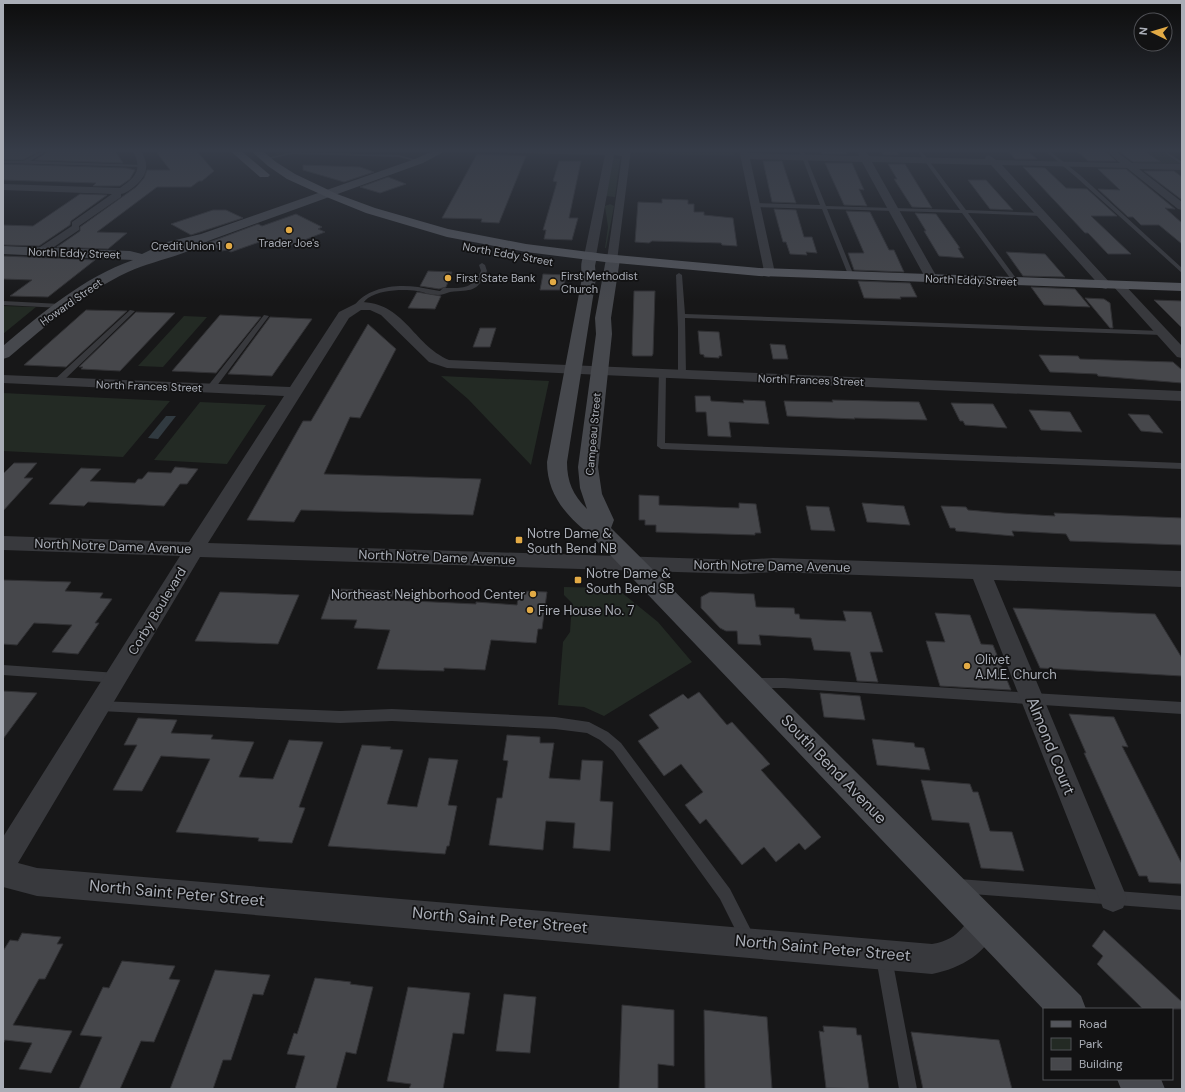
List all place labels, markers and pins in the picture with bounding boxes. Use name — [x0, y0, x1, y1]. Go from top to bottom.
marker: Trader Joe's — [284, 225, 294, 235]
place label: Trader Joe's — [259, 236, 319, 250]
place label: Credit Union 1 — [151, 239, 221, 253]
marker: Credit Union 1 — [224, 241, 234, 251]
place label: First Methodist Church — [561, 269, 638, 296]
place label: First State Bank — [456, 271, 536, 285]
marker: First State Bank — [443, 273, 453, 283]
marker: First Methodist Church — [548, 277, 558, 287]
place label: Notre Dame & South Bend NB — [527, 525, 617, 557]
marker: Notre Dame & South Bend NB — [514, 535, 524, 545]
place label: Notre Dame & South Bend SB — [586, 565, 675, 597]
marker: Notre Dame & South Bend SB — [573, 575, 583, 585]
place label: Northeast Neighborhood Center — [331, 586, 525, 603]
marker: Northeast Neighborhood Center — [528, 589, 538, 599]
place label: Fire House No. 7 — [538, 602, 635, 619]
marker: Fire House No. 7 — [525, 605, 535, 615]
place label: Olivet A.M.E. Church — [975, 651, 1057, 683]
marker: Olivet A.M.E. Church — [962, 661, 972, 671]

